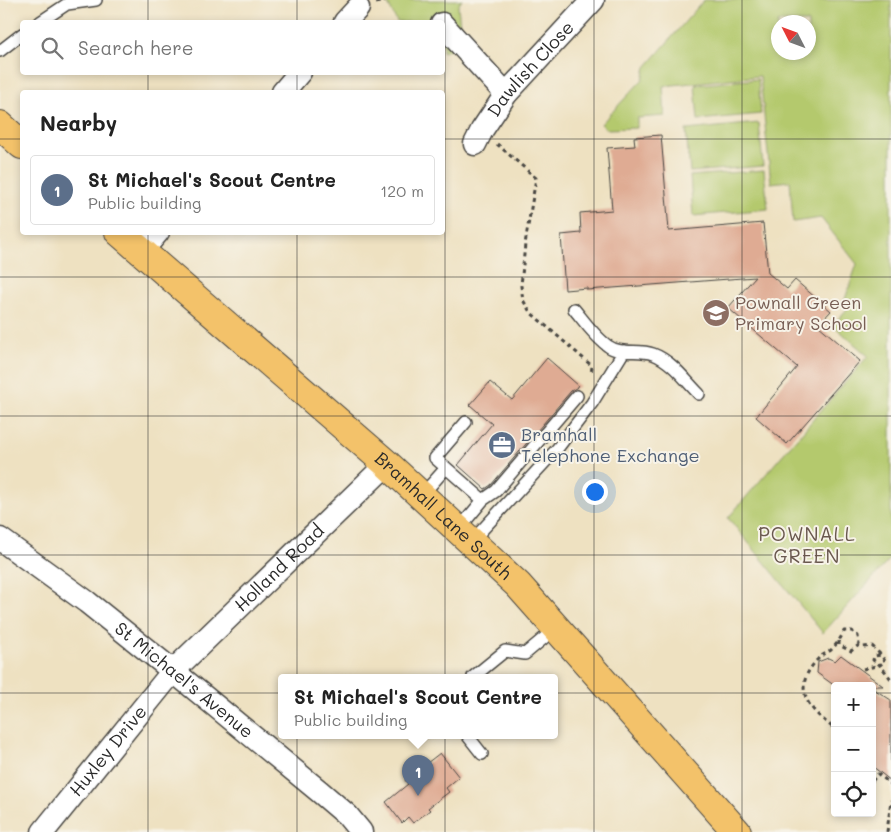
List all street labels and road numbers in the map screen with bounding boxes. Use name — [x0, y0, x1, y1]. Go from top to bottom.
street label: Dawlish Close — [481, 15, 579, 121]
street label: Bramhall Lane South — [370, 446, 518, 585]
street label: Holland Road — [229, 518, 329, 616]
street label: St Michael's Avenue — [110, 616, 259, 743]
street label: Huxley Drive — [64, 700, 152, 801]

